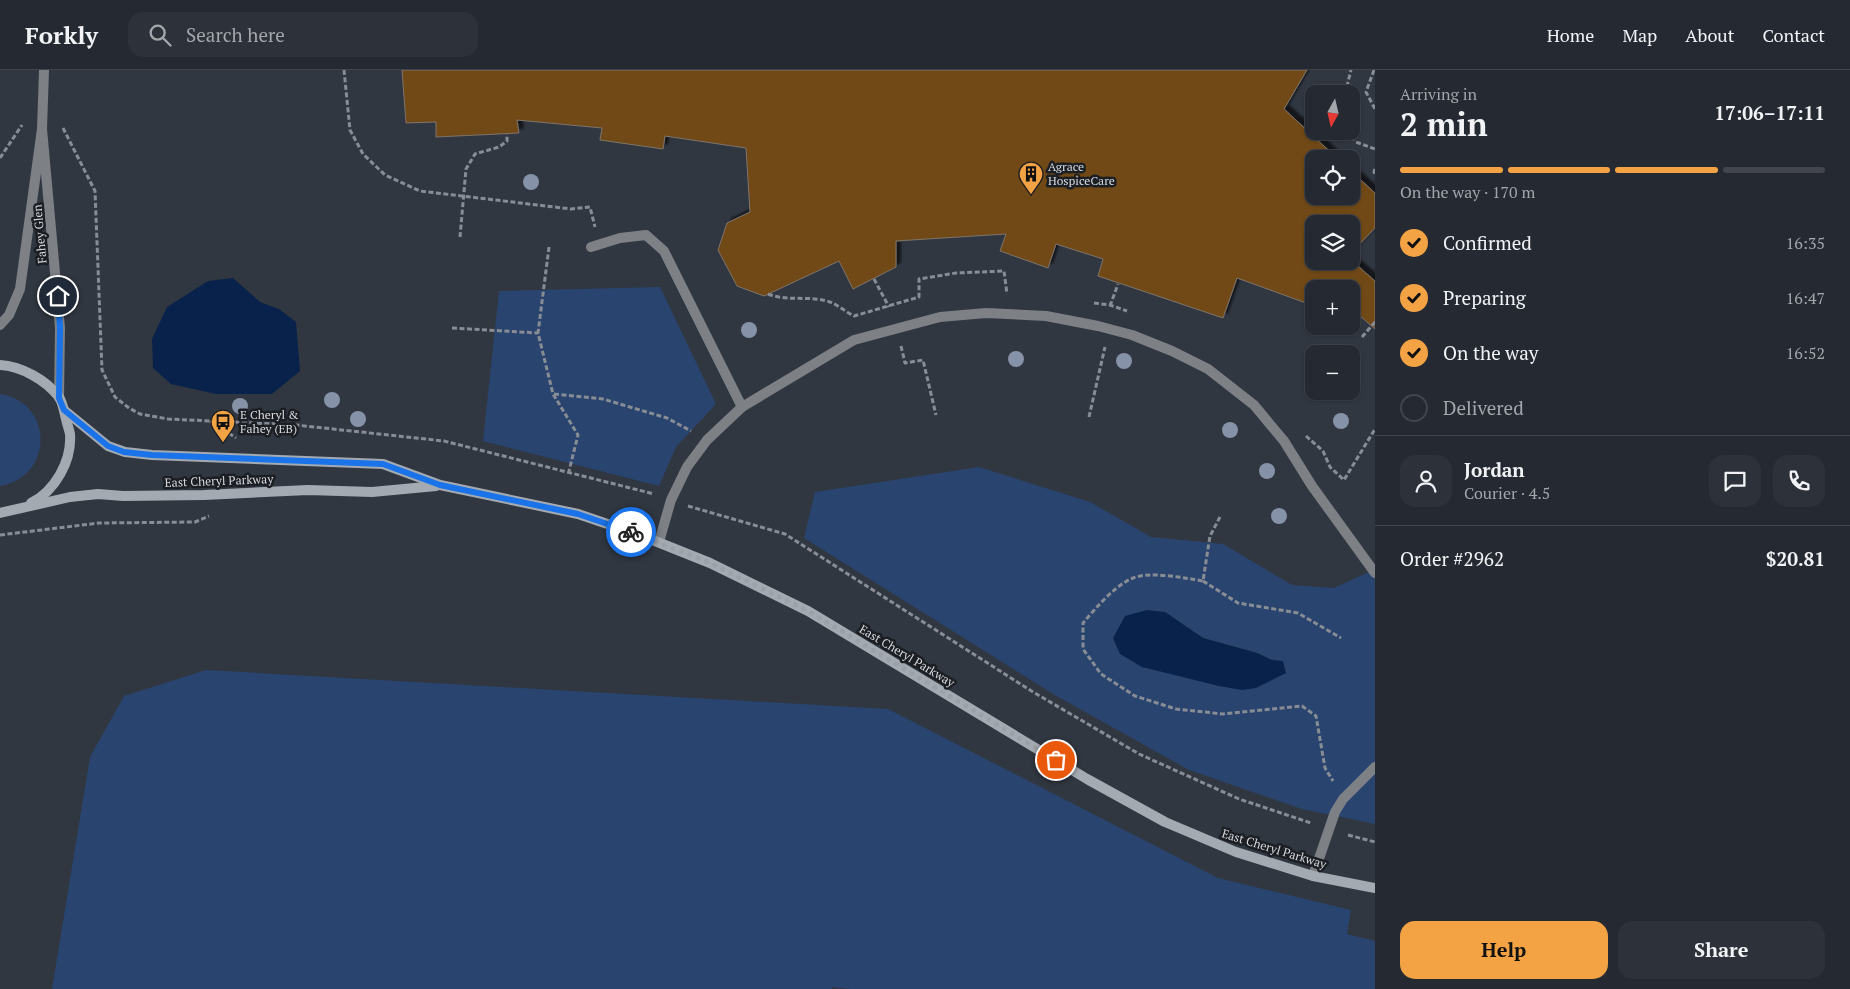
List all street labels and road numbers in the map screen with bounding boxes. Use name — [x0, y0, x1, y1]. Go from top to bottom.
street label: Fahey Glen — [29, 204, 50, 264]
street label: East Cheryl Parkway — [164, 471, 274, 490]
street label: East Cheryl Parkway — [857, 621, 958, 690]
street label: East Cheryl Parkway — [1220, 825, 1329, 872]

